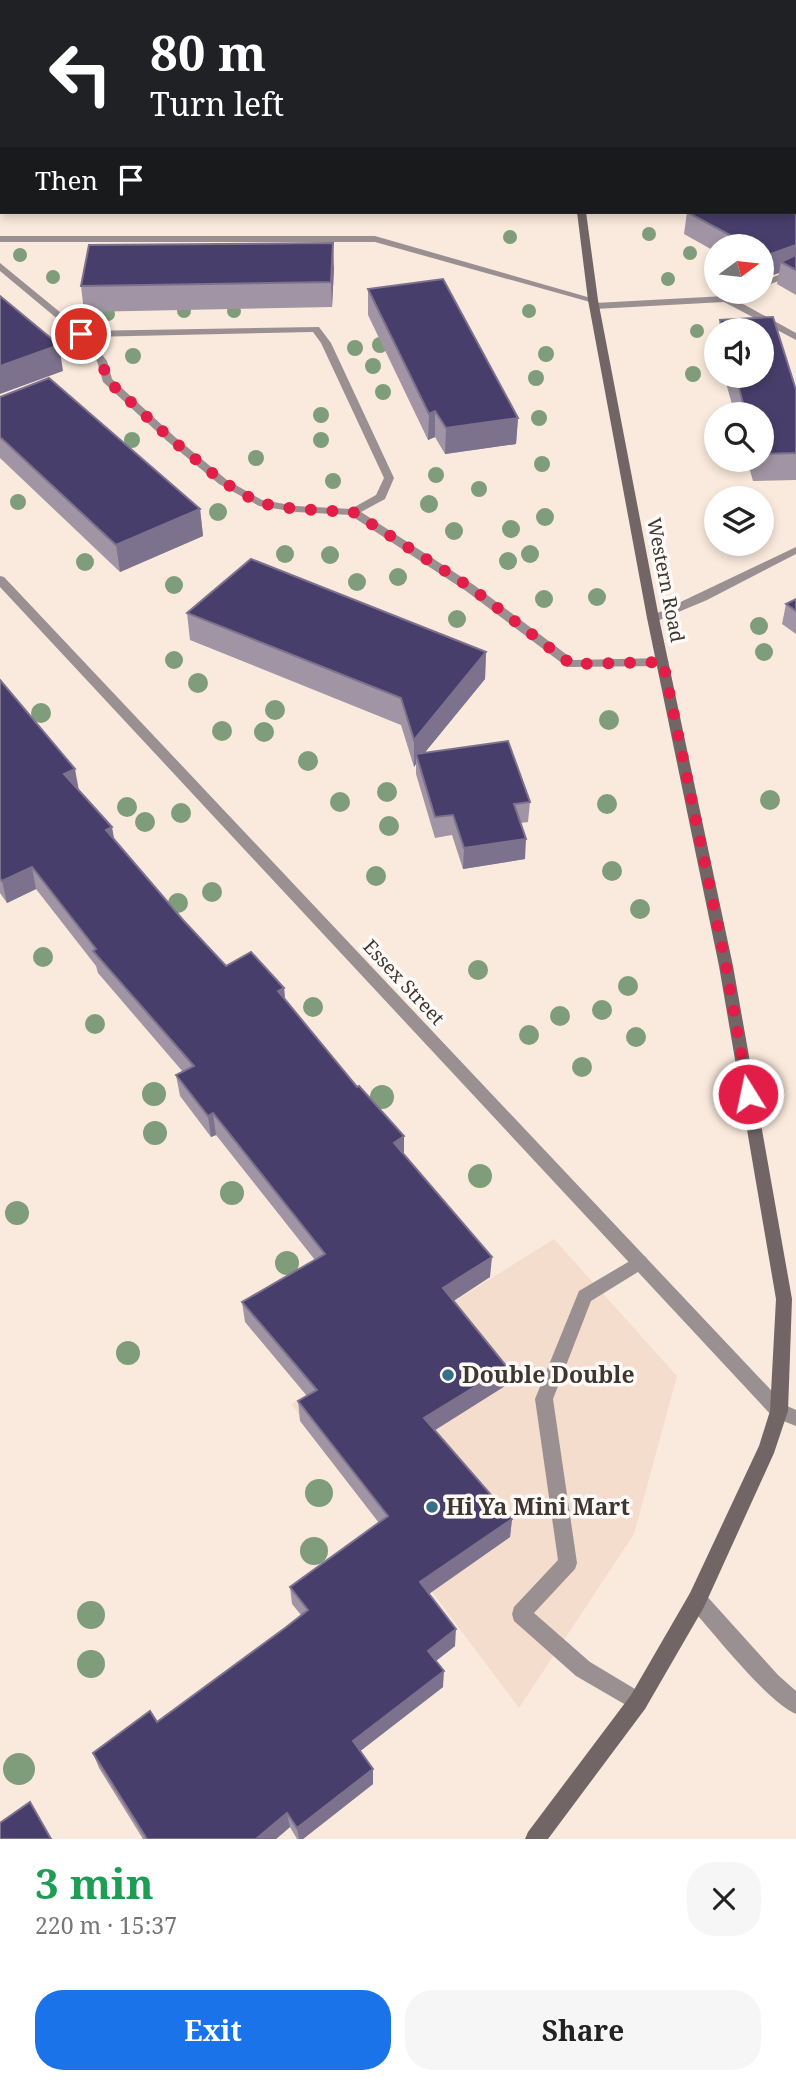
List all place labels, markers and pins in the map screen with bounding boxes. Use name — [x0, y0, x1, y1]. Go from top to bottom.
pin — [51, 304, 111, 364]
place label: Double Double — [462, 1358, 635, 1390]
marker: Double Double — [440, 1367, 456, 1383]
place label: Hi Ya Mini Mart — [446, 1490, 630, 1522]
marker: Hi Ya Mini Mart — [424, 1499, 440, 1515]

